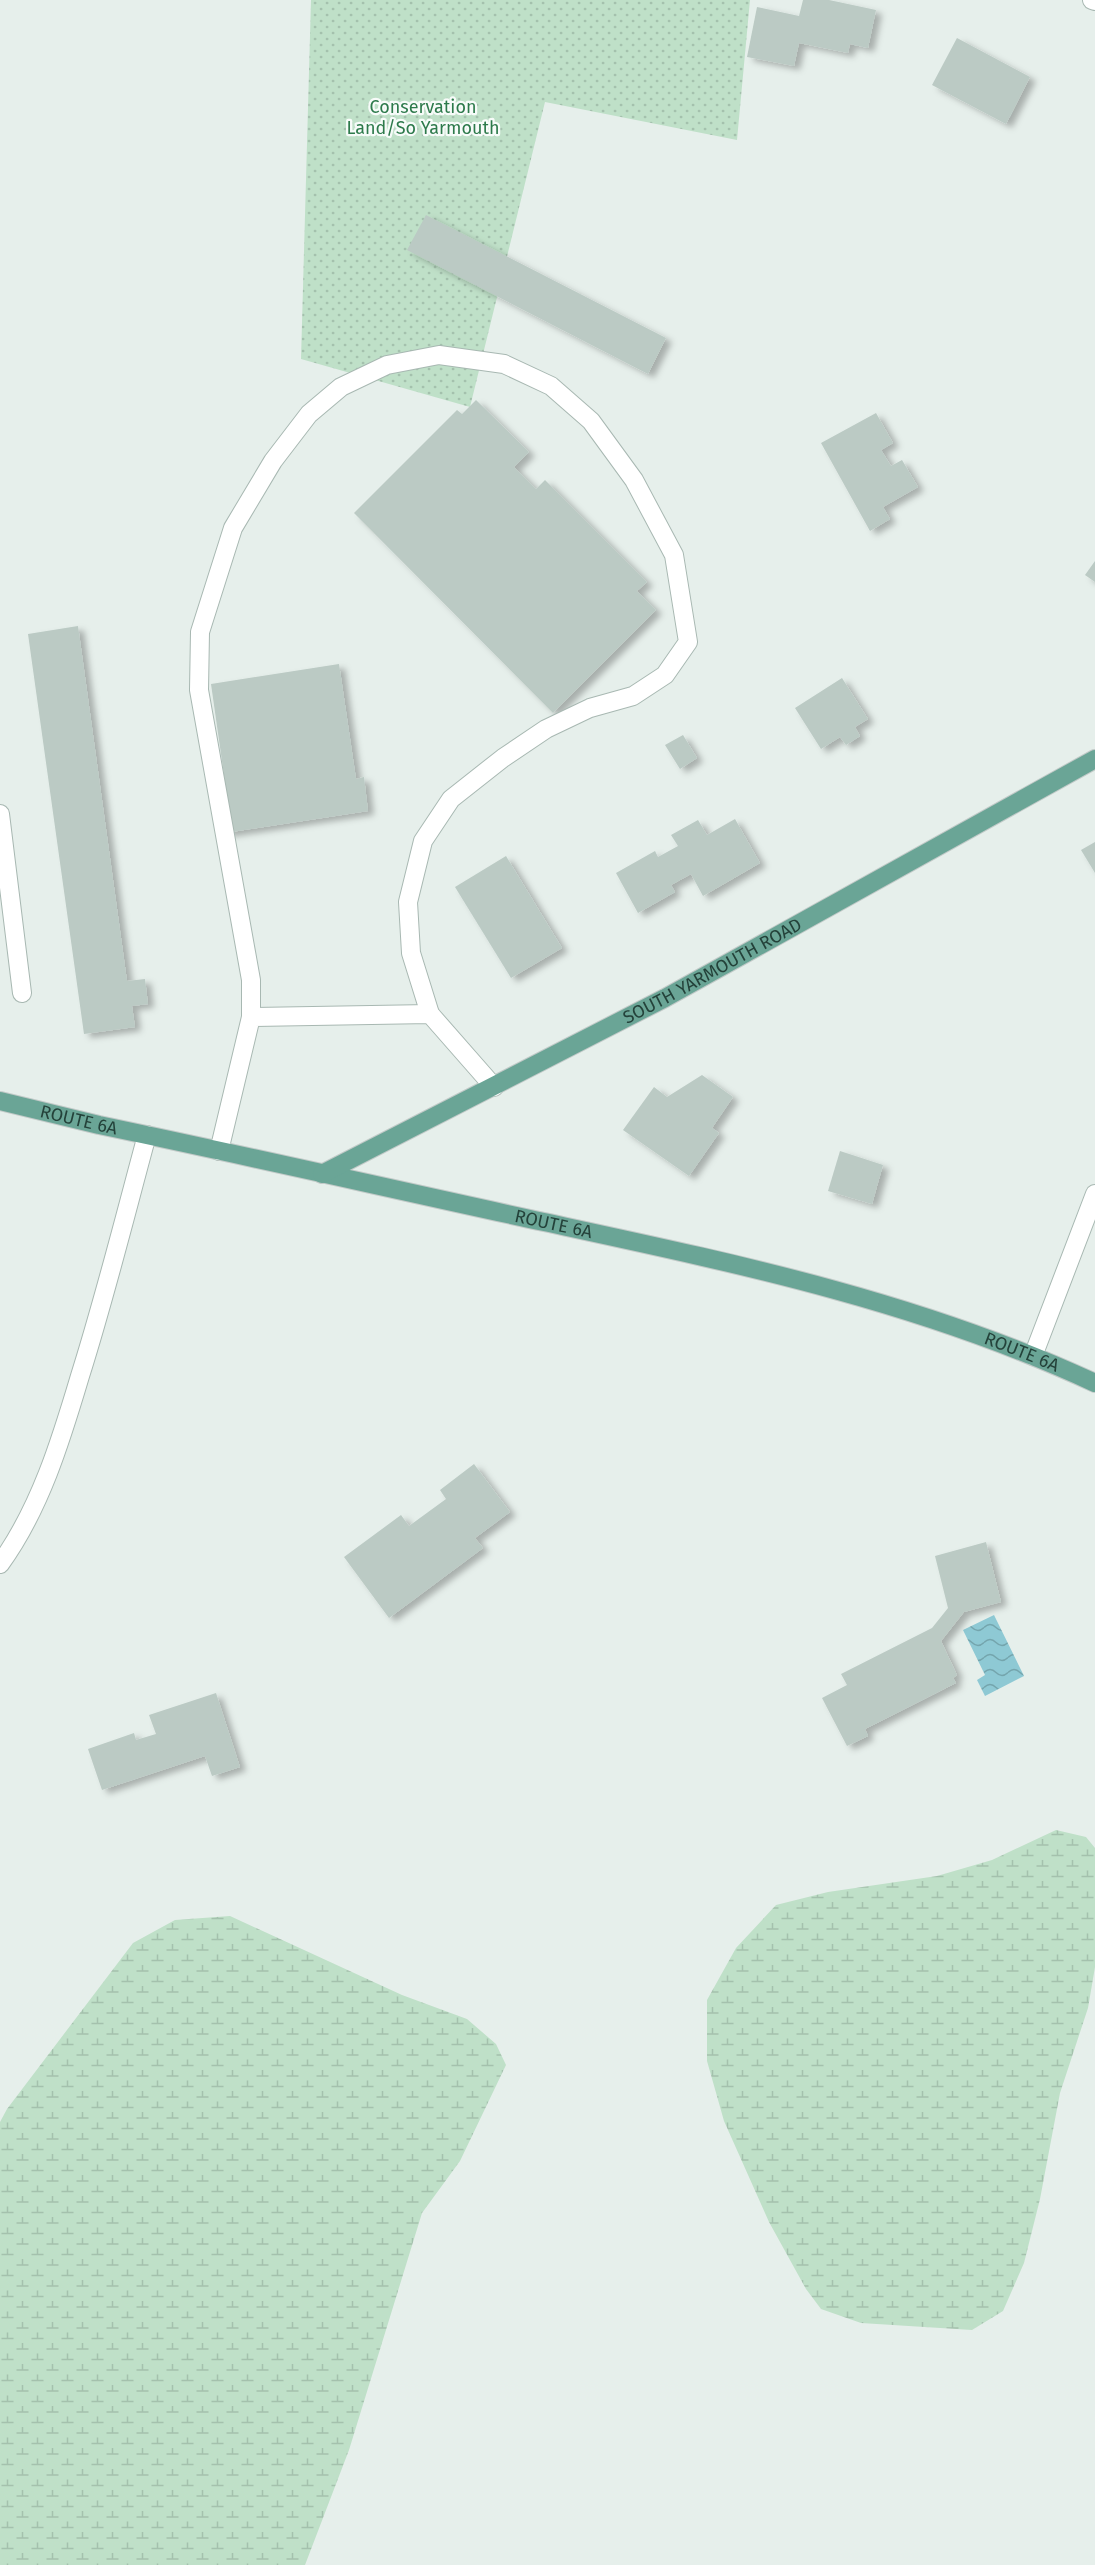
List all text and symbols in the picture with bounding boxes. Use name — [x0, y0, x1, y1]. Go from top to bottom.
park label: Conservation Land/So Yarmouth — [346, 96, 500, 139]
street label: SOUTH YARMOUTH ROAD — [619, 913, 805, 1029]
street label: ROUTE 6A — [38, 1100, 120, 1140]
street label: ROUTE 6A — [513, 1205, 595, 1243]
street label: ROUTE 6A — [981, 1327, 1063, 1377]

